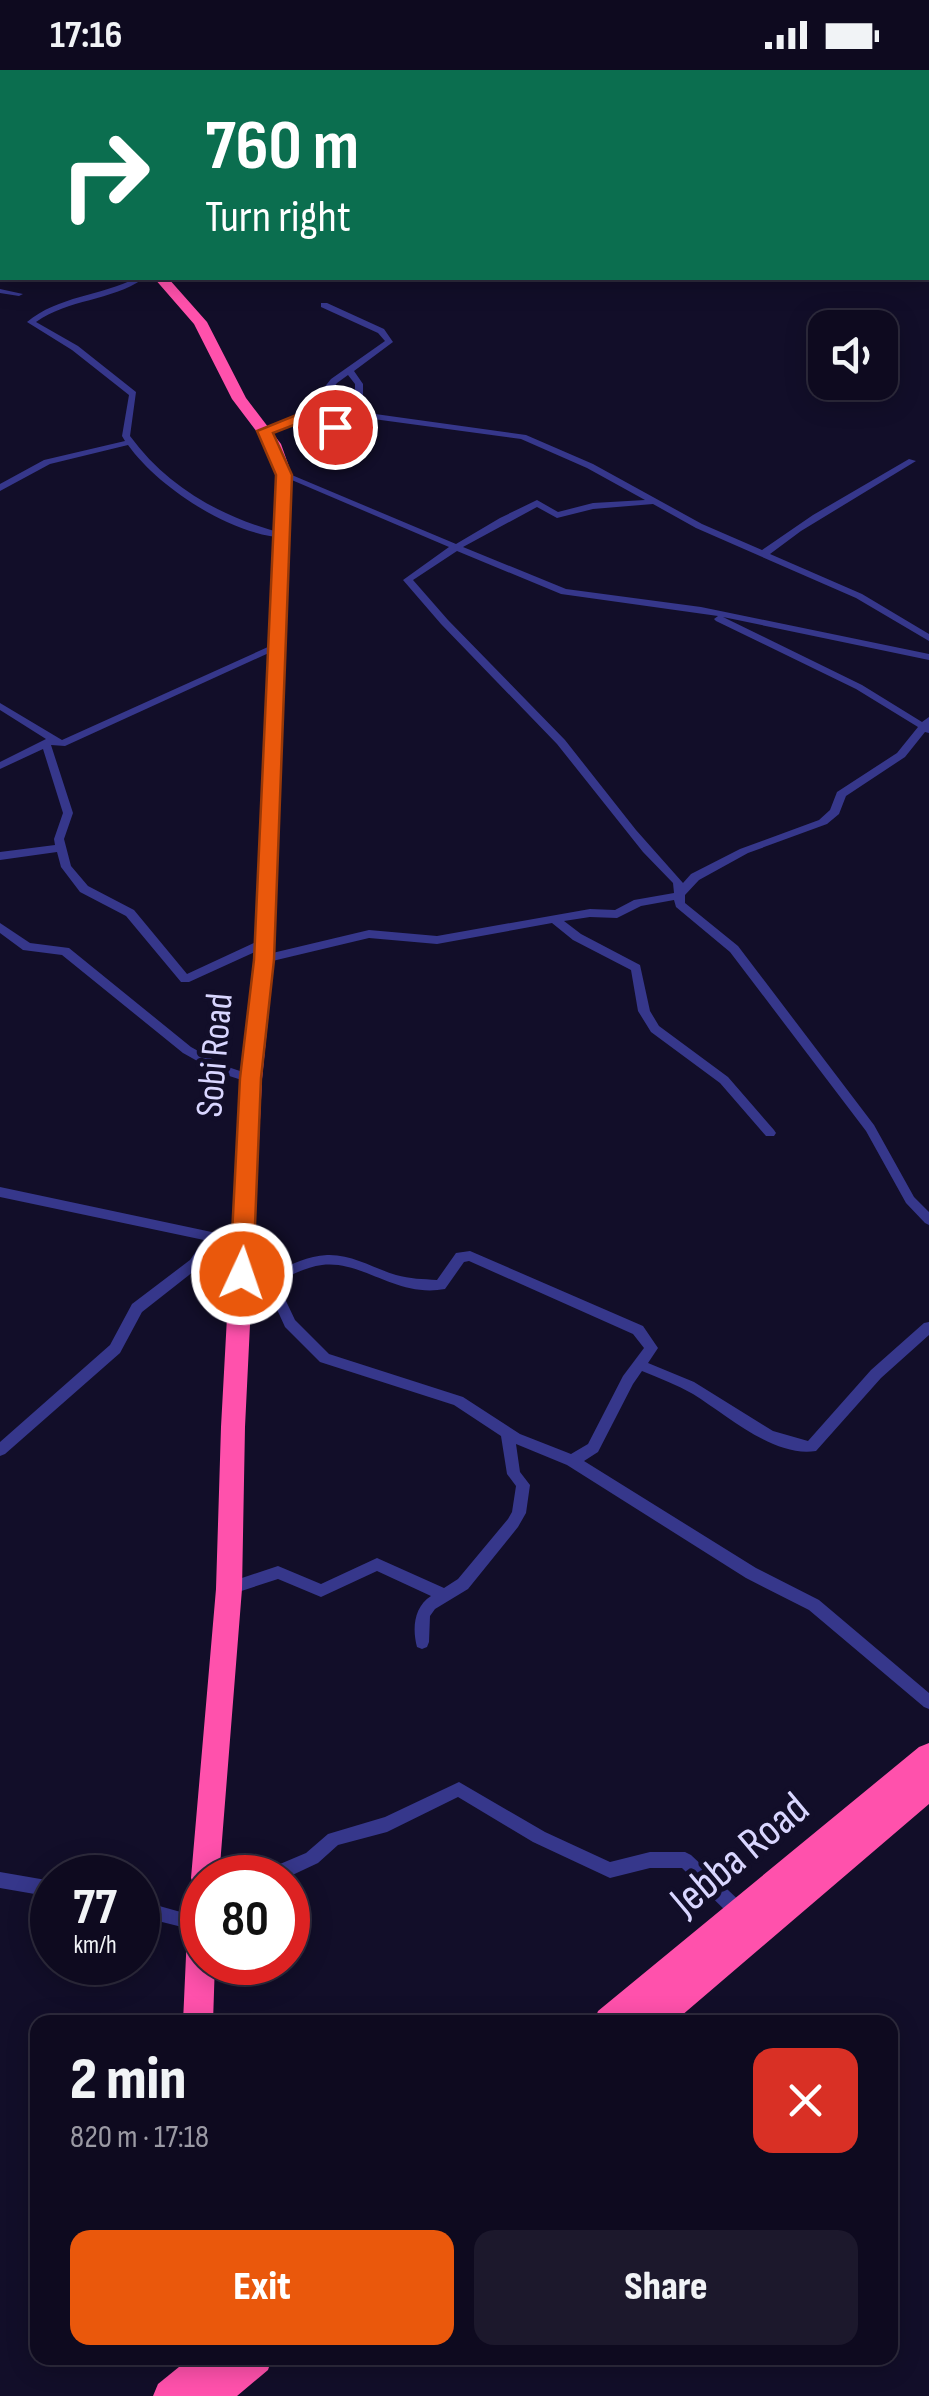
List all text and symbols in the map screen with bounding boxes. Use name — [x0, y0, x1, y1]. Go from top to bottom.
text: 17:16 — [50, 13, 122, 58]
text: 760 m — [205, 105, 359, 189]
icon: right — [40, 110, 170, 240]
text: Turn right — [205, 190, 351, 245]
map controls — [808, 310, 898, 400]
button: sound — [808, 310, 898, 400]
pin — [293, 385, 378, 470]
icon: arrive — [308, 400, 363, 455]
street label: Sobi Road — [187, 991, 243, 1119]
position arrow — [190, 1222, 294, 1326]
street label: Jebba Road — [659, 1781, 821, 1929]
speed limit sign: 80 — [180, 1855, 310, 1985]
text: 77 — [73, 1878, 117, 1938]
text: km/h — [73, 1930, 117, 1961]
text: 2 min — [70, 2044, 186, 2116]
button: close — [753, 2048, 858, 2153]
text: 820 m · 17:18 — [70, 2118, 209, 2157]
button: Exit — [70, 2230, 454, 2345]
button: Share — [474, 2230, 858, 2345]

